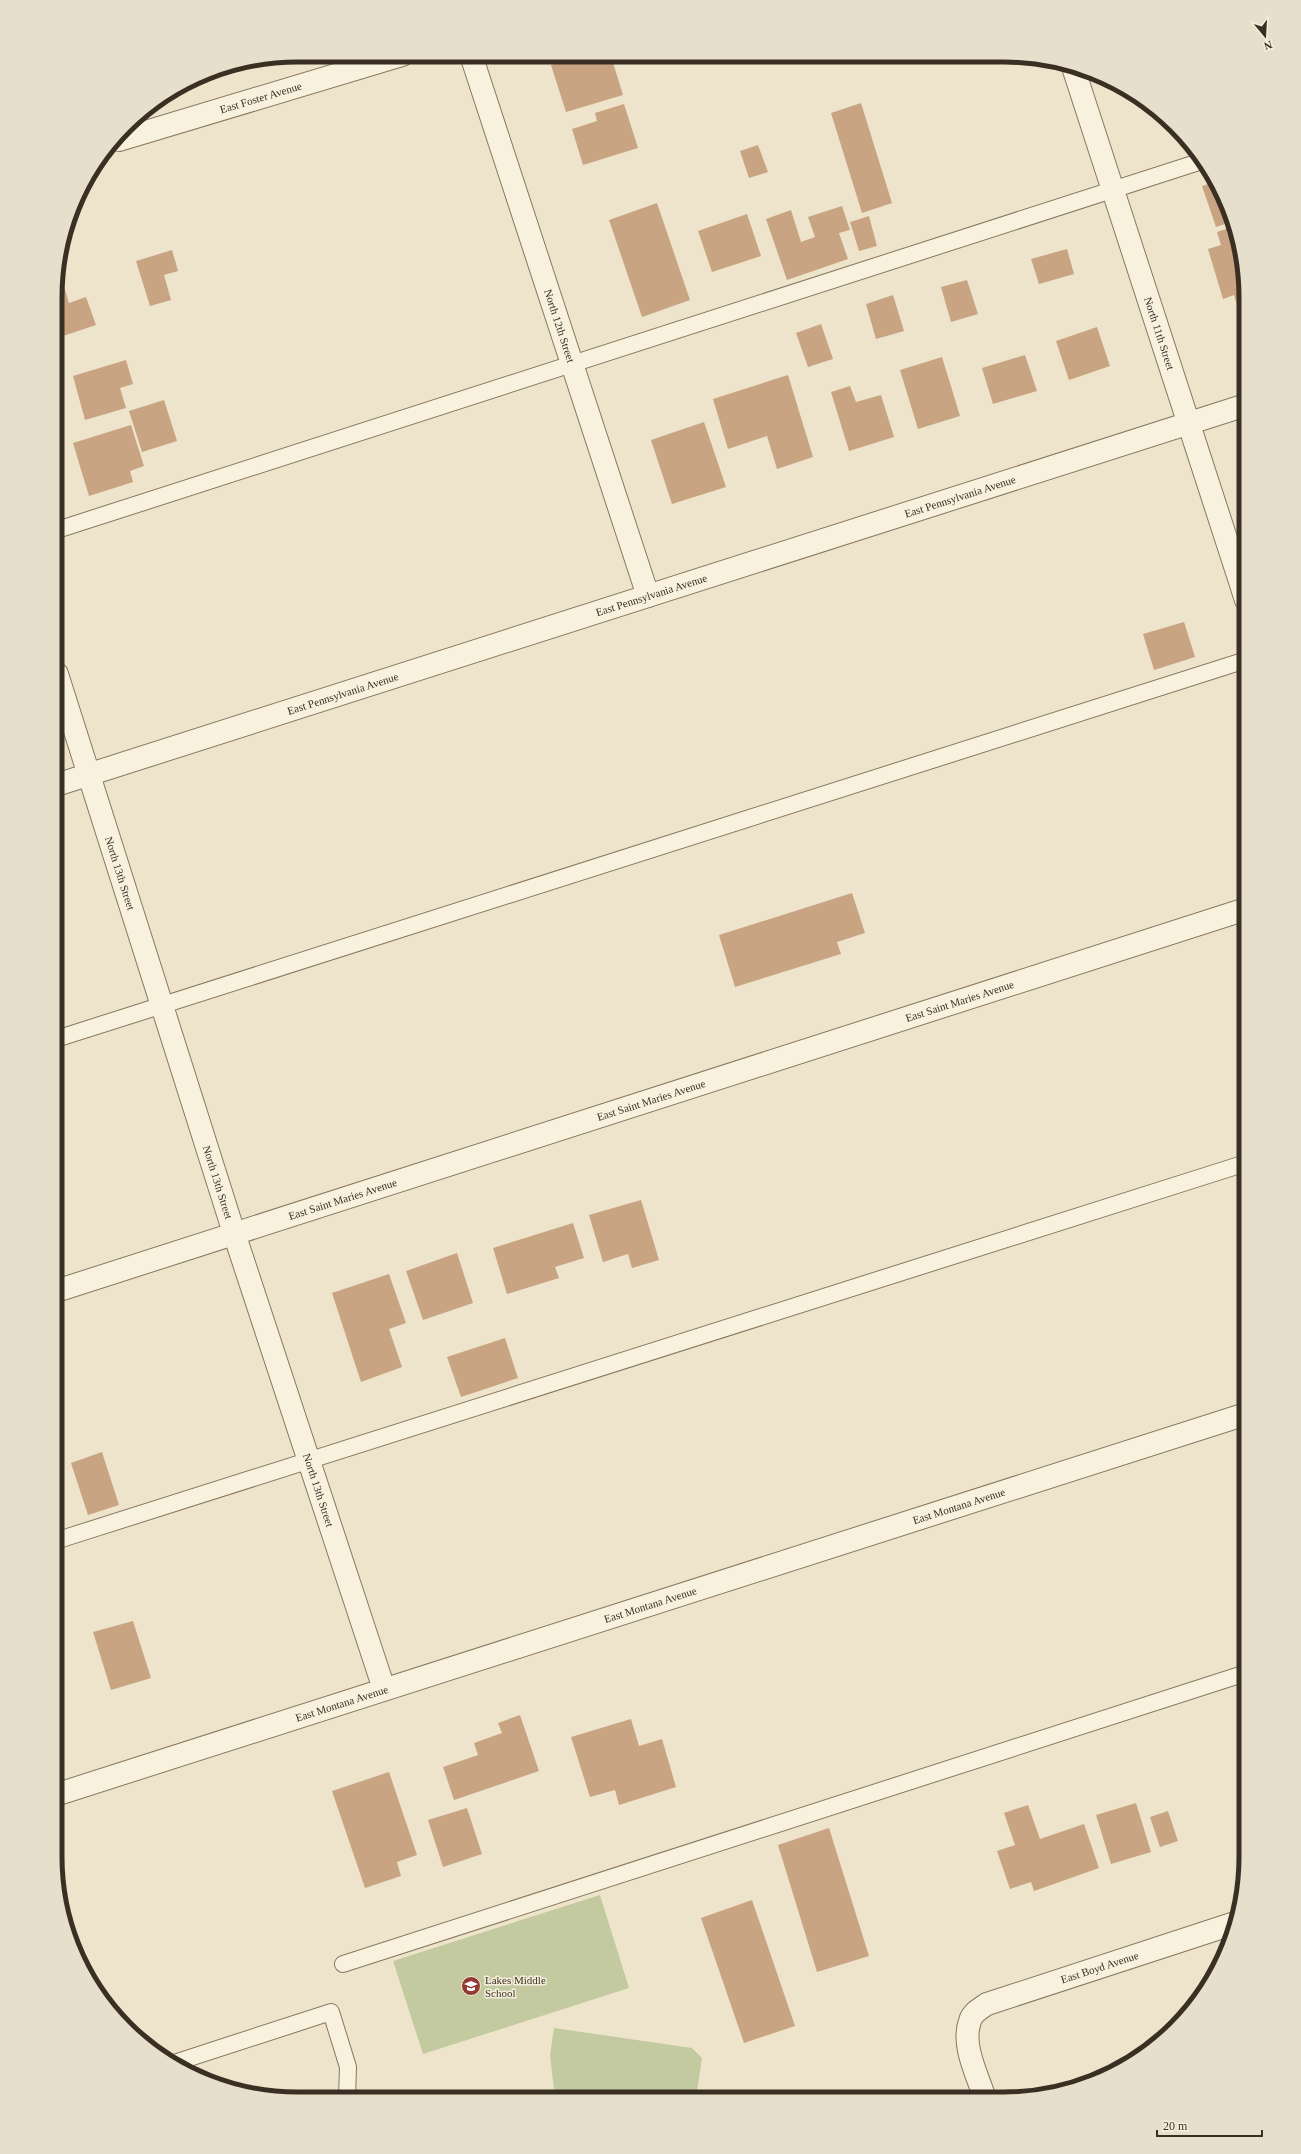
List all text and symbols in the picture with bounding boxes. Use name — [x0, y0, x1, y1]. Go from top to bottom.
north arrow — [1245, 16, 1285, 56]
text: N — [1262, 39, 1274, 52]
street label: East Foster Avenue — [218, 79, 303, 115]
street label: North 12th Street — [542, 288, 577, 364]
street label: North 11th Street — [1142, 295, 1177, 371]
street label: East Pennsylvania Avenue — [903, 473, 1017, 520]
street label: East Pennsylvania Avenue — [594, 571, 709, 618]
street label: East Pennsylvania Avenue — [286, 670, 400, 717]
street label: North 13th Street — [103, 835, 137, 912]
street label: East Saint Maries Avenue — [904, 978, 1015, 1024]
street label: East Saint Maries Avenue — [595, 1077, 707, 1123]
street label: North 13th Street — [201, 1144, 235, 1220]
street label: East Saint Maries Avenue — [287, 1176, 398, 1222]
street label: North 13th Street — [301, 1452, 336, 1528]
street label: East Montana Avenue — [911, 1485, 1007, 1526]
street label: East Montana Avenue — [603, 1584, 698, 1625]
street label: East Montana Avenue — [294, 1683, 390, 1724]
street label: East Boyd Avenue — [1059, 1949, 1140, 1986]
place label: Lakes Middle School — [485, 1974, 546, 1999]
school or university icon: Lakes Middle School — [460, 1975, 482, 1997]
scale bar — [1157, 2112, 1262, 2138]
text: 20 m — [1163, 2119, 1188, 2133]

